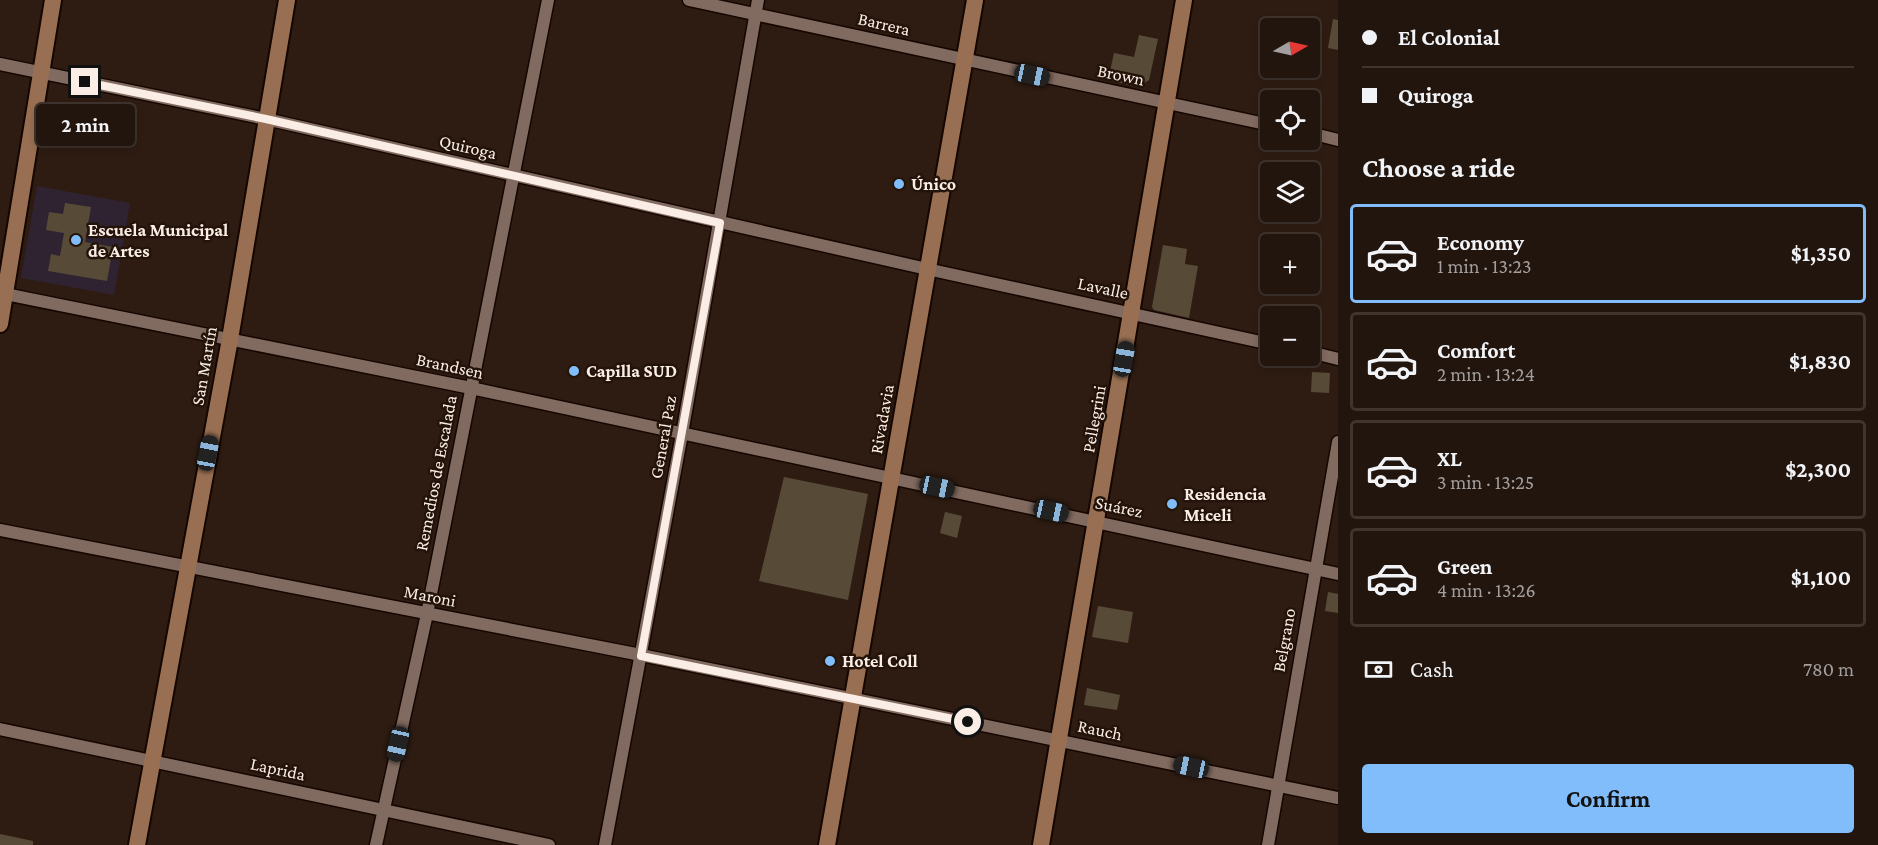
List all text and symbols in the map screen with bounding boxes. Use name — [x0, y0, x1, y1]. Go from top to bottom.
street label: Barrera — [856, 8, 912, 40]
north arrow — [1260, 18, 1320, 78]
map controls — [1260, 18, 1320, 366]
text: El Colonial — [1398, 25, 1500, 50]
street label: Brown — [1096, 60, 1147, 90]
car — [1013, 62, 1051, 88]
route end — [71, 68, 98, 95]
text: Quiroga — [1398, 83, 1473, 108]
button: locate — [1260, 90, 1320, 150]
callout: 2 min — [36, 103, 134, 145]
text: 2 min — [61, 114, 110, 136]
street label: Quiroga — [437, 131, 499, 163]
text: Choose a ride — [1362, 153, 1515, 183]
button: layers — [1260, 162, 1320, 222]
place label: Único — [911, 174, 956, 194]
marker: Único — [892, 177, 906, 191]
place label: Escuela Municipal de Artes — [88, 220, 228, 261]
icon: car — [1365, 227, 1419, 281]
text: Economy — [1437, 230, 1524, 255]
marker: Escuela Municipal de Artes — [69, 233, 83, 247]
button: + — [1260, 234, 1320, 294]
text: $1,350 — [1791, 241, 1851, 266]
text: 1 min · 13:23 — [1437, 255, 1531, 277]
street label: Lavalle — [1076, 273, 1130, 303]
button: − — [1260, 306, 1320, 366]
street label: San Martín — [187, 325, 221, 407]
icon: car — [1365, 335, 1419, 389]
text: Comfort — [1437, 338, 1515, 363]
car — [1112, 340, 1136, 378]
street label: Brandsen — [415, 349, 486, 383]
text: $1,830 — [1789, 349, 1851, 374]
place label: Capilla SUD — [586, 361, 677, 381]
text: 2 min · 13:24 — [1437, 363, 1535, 385]
marker: Capilla SUD — [567, 364, 581, 378]
street label: Rivadavia — [866, 383, 898, 455]
street label: Pellegrini — [1078, 383, 1110, 454]
street label: General Paz — [646, 393, 680, 480]
street label: Remedios de Escalada — [411, 394, 461, 552]
car — [196, 434, 220, 472]
icon: car — [1365, 443, 1419, 497]
text: XL — [1437, 446, 1462, 471]
text: $2,300 — [1785, 457, 1851, 482]
text: 3 min · 13:25 — [1437, 471, 1534, 493]
car — [918, 474, 956, 500]
place label: Residencia Miceli — [1184, 484, 1266, 525]
street label: Suárez — [1094, 492, 1145, 522]
marker: Residencia Miceli — [1165, 497, 1179, 511]
car — [1032, 498, 1070, 524]
icon: car — [1365, 551, 1419, 605]
text: Green — [1437, 554, 1493, 579]
text: $1,100 — [1791, 565, 1851, 590]
text: 4 min · 13:26 — [1437, 579, 1536, 601]
street label: Maroni — [402, 581, 458, 611]
street label: Belgrano — [1269, 607, 1299, 673]
place label: Hotel Coll — [842, 651, 918, 671]
icon: cash — [1362, 653, 1395, 686]
marker: Hotel Coll — [823, 654, 837, 668]
text: Cash — [1410, 657, 1454, 682]
text: 780 m — [1803, 658, 1854, 680]
route start — [954, 708, 981, 735]
street label: Rauch — [1076, 716, 1124, 745]
car — [385, 724, 411, 764]
street label: Laprida — [249, 753, 307, 785]
car — [1172, 754, 1210, 780]
button: Confirm — [1362, 764, 1854, 833]

